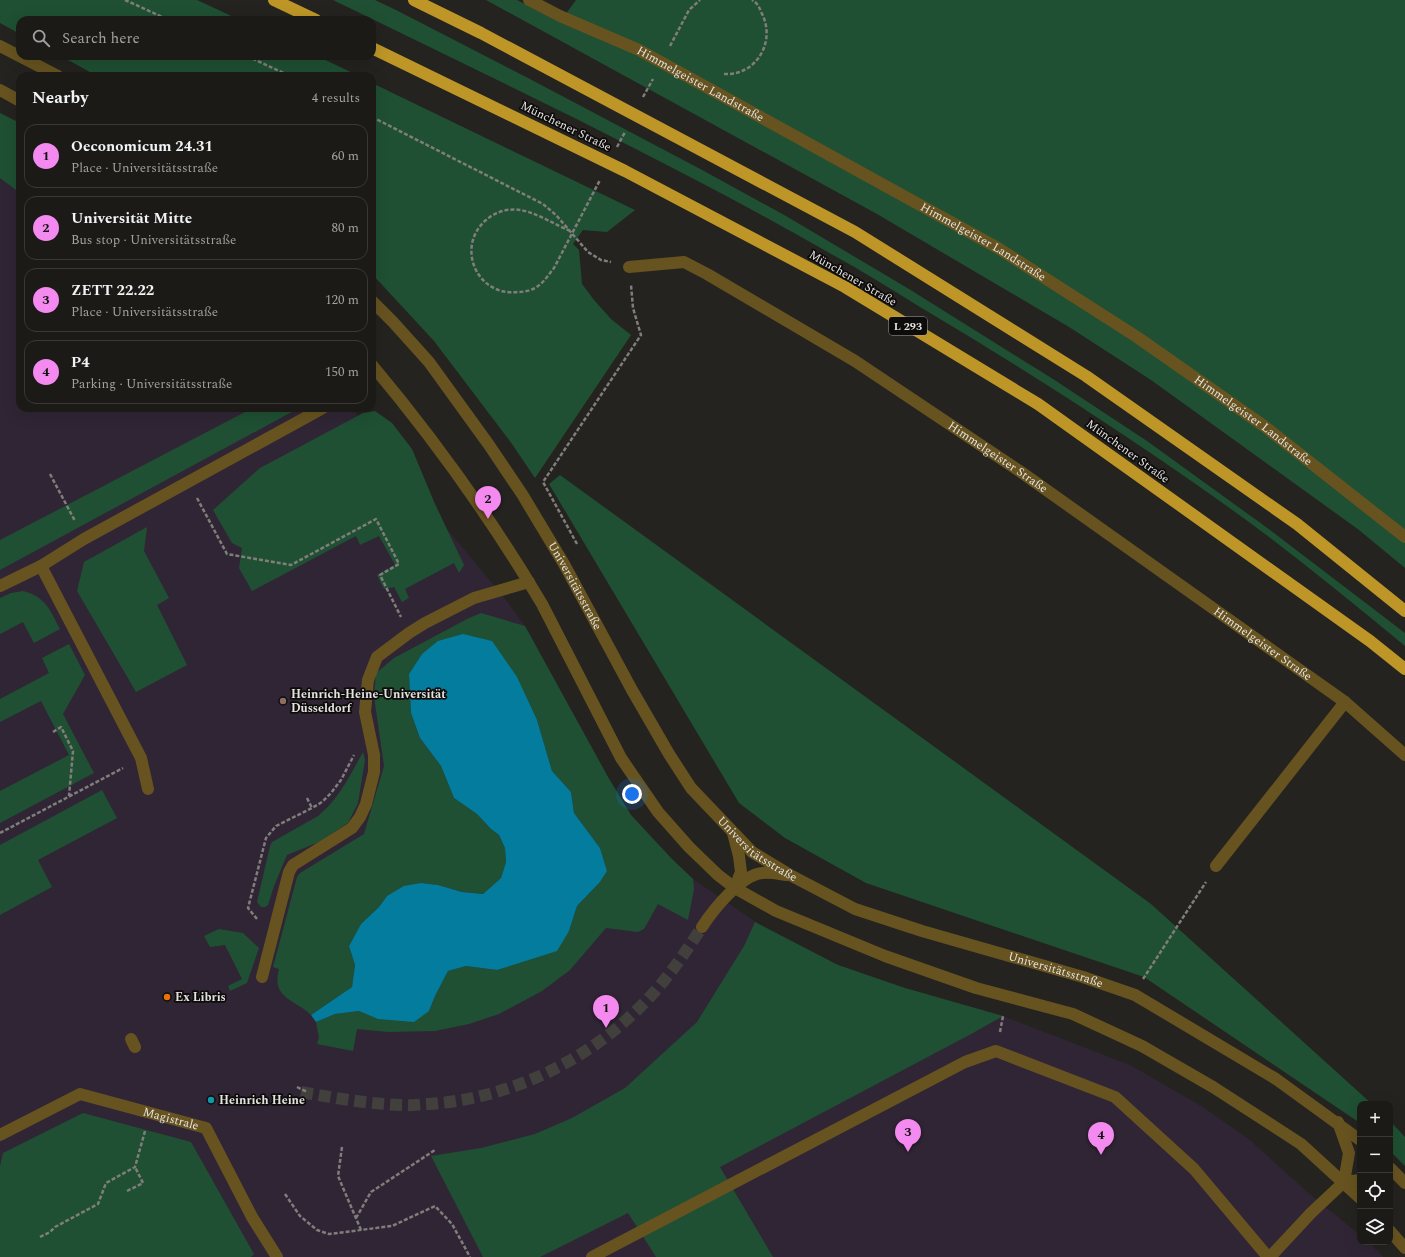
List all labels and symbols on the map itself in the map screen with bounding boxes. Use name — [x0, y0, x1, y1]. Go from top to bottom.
street label: Himmelgeister Landstraße — [633, 41, 767, 127]
street label: Münchener Straße — [517, 96, 615, 157]
street label: Himmelgeister Landstraße — [917, 198, 1050, 286]
street label: Münchener Straße — [805, 245, 901, 311]
road number: L 293 — [889, 317, 927, 335]
street label: Himmelgeister Landstraße — [1190, 371, 1316, 471]
street label: Münchener Straße — [1082, 415, 1173, 488]
street label: Himmelgeister Straße — [944, 417, 1052, 498]
pin: 2 — [475, 486, 501, 519]
street label: Universitätsstraße — [543, 538, 607, 634]
street label: Himmelgeister Straße — [1209, 602, 1316, 686]
place label: Heinrich-Heine-Universität Düsseldorf — [291, 685, 446, 718]
marker: Heinrich-Heine-Universität Düsseldorf — [278, 696, 288, 706]
your location — [622, 784, 642, 804]
street label: Universitätsstraße — [713, 812, 801, 887]
street label: Universitätsstraße — [1006, 947, 1106, 993]
place label: Ex Libris — [175, 988, 226, 1007]
marker: Ex Libris — [162, 992, 172, 1002]
pin: 1 — [593, 995, 619, 1028]
place label: Heinrich Heine — [219, 1091, 305, 1110]
marker: Heinrich Heine — [206, 1095, 216, 1105]
street label: Magistrale — [141, 1102, 201, 1136]
pin: 3 — [895, 1119, 921, 1152]
pin: 4 — [1088, 1122, 1114, 1155]

